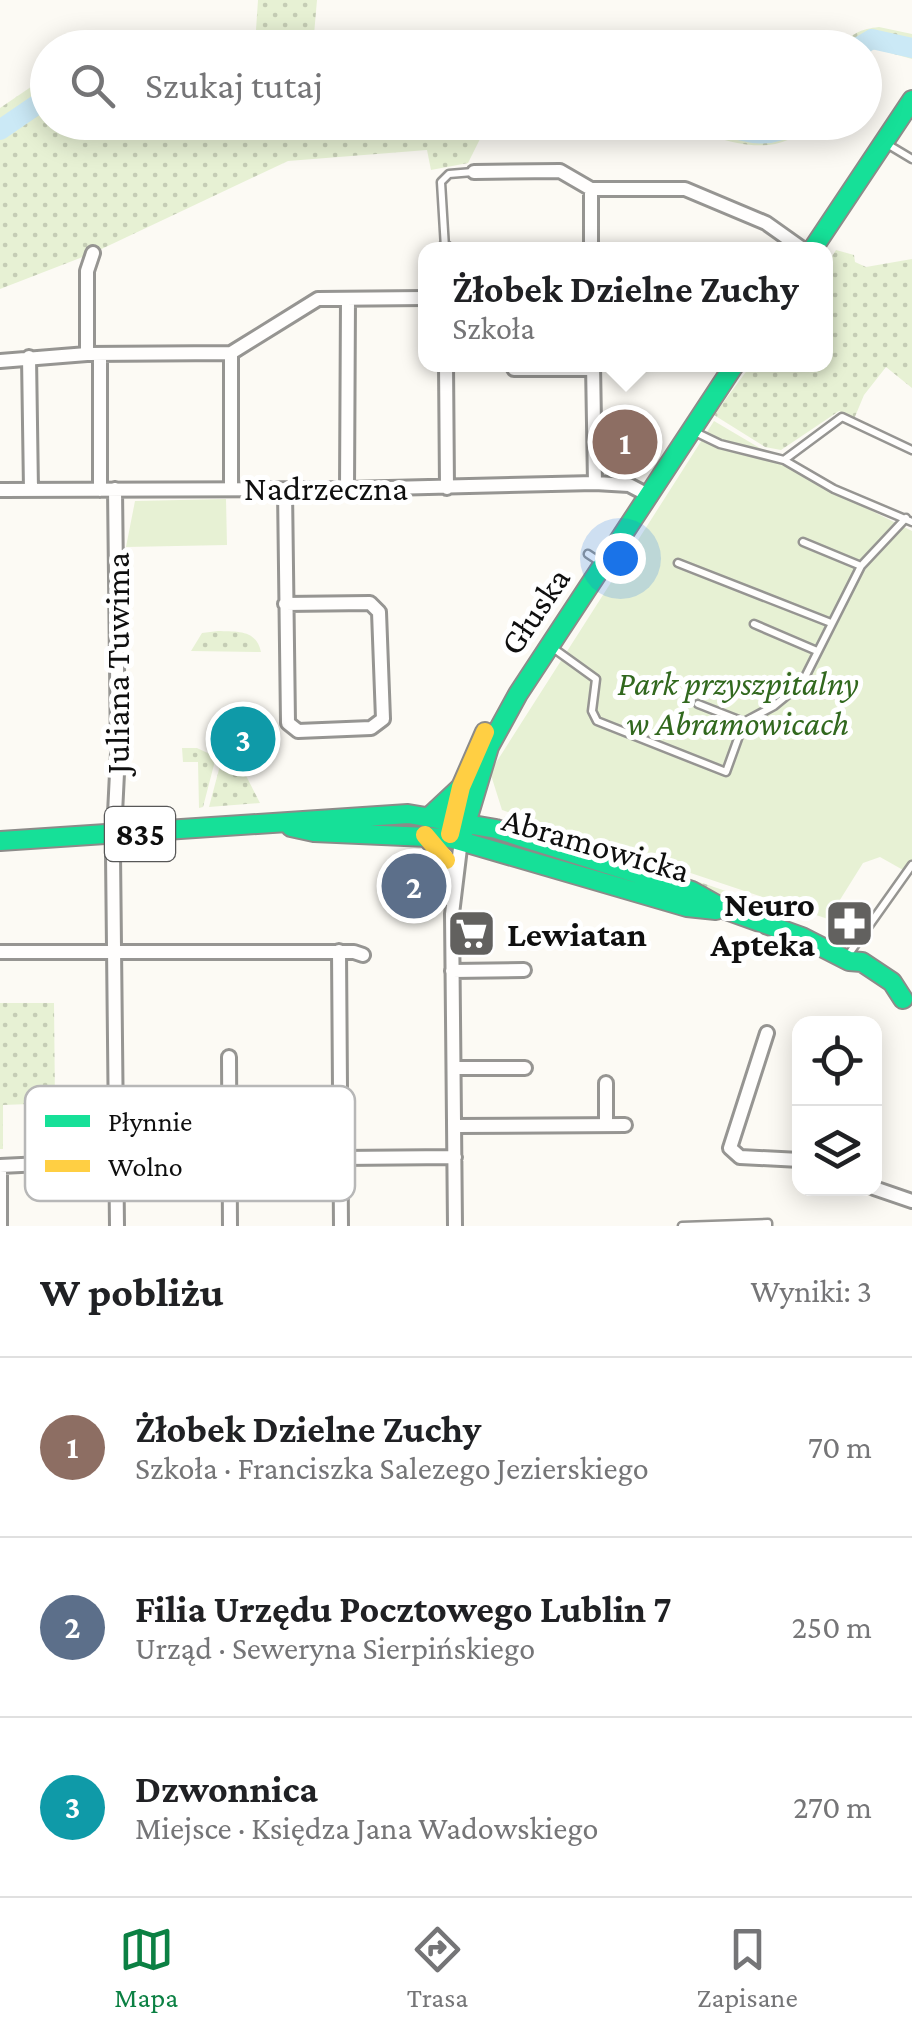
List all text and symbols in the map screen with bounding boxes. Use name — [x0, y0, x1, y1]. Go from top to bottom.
search box — [30, 30, 882, 140]
icon: search — [65, 58, 120, 113]
text: Szukaj tutaj — [145, 64, 323, 106]
popup — [418, 242, 833, 372]
text: Żłobek Dzielne Zuchy — [452, 268, 799, 310]
text: Szkoła — [452, 310, 535, 346]
pin: 1 — [592, 404, 658, 480]
street label: Nadrzeczna — [244, 469, 408, 508]
your location — [595, 533, 646, 584]
street label: Juliana Tuwima — [98, 552, 137, 777]
street label: Głuska — [492, 560, 578, 662]
park label: Park przyszpitalny w Abramowicach — [617, 664, 859, 743]
pin: 3 — [210, 702, 276, 776]
street label: Abramowicka — [498, 800, 694, 890]
road number: 835 — [105, 807, 175, 861]
pin: 2 — [382, 848, 446, 924]
place label: Neuro Apteka — [710, 885, 815, 964]
pharmacy icon: Neuro Apteka — [824, 898, 876, 950]
supermarket icon: Lewiatan — [446, 908, 498, 960]
place label: Lewiatan — [507, 915, 647, 954]
map controls — [792, 1016, 882, 1196]
button: locate — [792, 1016, 882, 1106]
legend — [25, 1086, 355, 1201]
text: Płynnie — [108, 1106, 192, 1137]
button: layers — [792, 1106, 882, 1196]
text: Wolno — [108, 1151, 183, 1182]
text: W pobliżu — [40, 1268, 223, 1315]
text: Wyniki: 3 — [751, 1273, 872, 1309]
text: Żłobek Dzielne Zuchy — [135, 1408, 481, 1450]
text: 1 — [67, 1429, 78, 1465]
text: 70 m — [808, 1429, 872, 1465]
text: Szkoła · Franciszka Salezego Jezierskiego — [135, 1450, 649, 1486]
text: Filia Urzędu Pocztowego Lublin 7 — [135, 1588, 672, 1630]
text: 2 — [64, 1609, 81, 1645]
text: 250 m — [792, 1609, 872, 1645]
text: Urząd · Seweryna Sierpińskiego — [135, 1630, 535, 1666]
text: Dzwonnica — [135, 1768, 318, 1810]
text: 3 — [65, 1789, 80, 1825]
text: 270 m — [793, 1789, 872, 1825]
text: Miejsce · Księdza Jana Wadowskiego — [135, 1810, 598, 1846]
tab: Mapa — [114, 1922, 178, 2013]
tab: Trasa — [407, 1922, 468, 2013]
tab: Zapisane — [697, 1922, 798, 2013]

